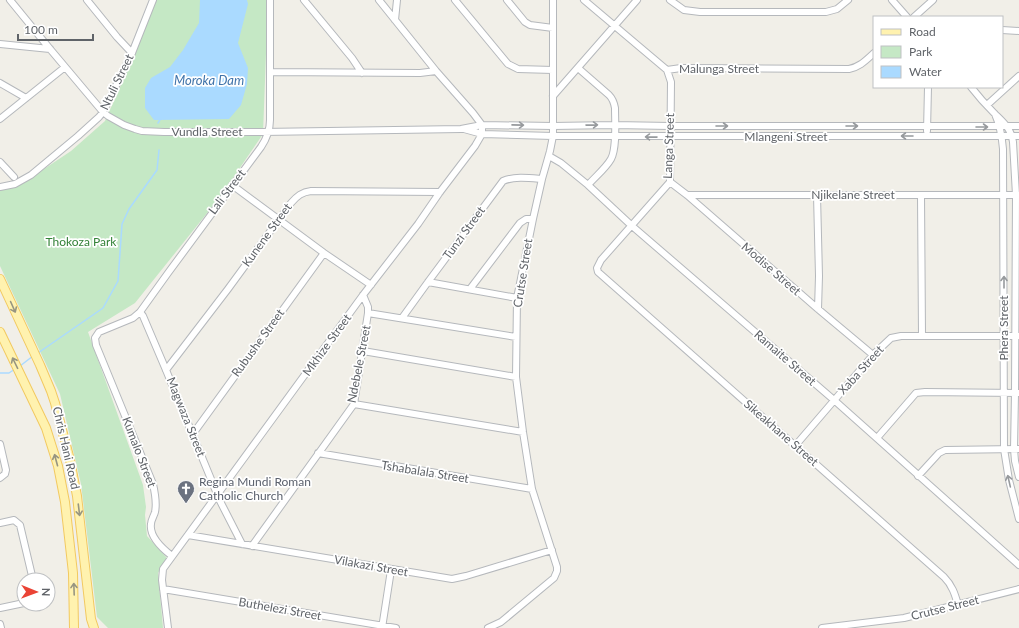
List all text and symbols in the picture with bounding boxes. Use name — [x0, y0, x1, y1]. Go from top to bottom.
scale bar — [18, 16, 93, 42]
legend — [873, 16, 1003, 88]
text: 100 m — [24, 22, 58, 37]
text: Road — [909, 24, 936, 39]
text: Park — [909, 44, 933, 59]
street label: Ntuli Street — [97, 51, 137, 112]
street label: Malunga Street — [679, 61, 760, 76]
text: Water — [909, 64, 942, 79]
water label: Moroka Dam — [174, 72, 244, 88]
street label: Langa Street — [660, 112, 677, 179]
one-way arrow — [585, 121, 598, 129]
one-way arrow — [511, 122, 524, 129]
one-way arrow — [715, 122, 728, 130]
one-way arrow — [845, 122, 858, 130]
one-way arrow — [975, 123, 988, 131]
street label: Vundla Street — [171, 124, 243, 139]
street label: Mlangeni Street — [744, 129, 828, 144]
one-way arrow — [901, 132, 914, 140]
one-way arrow — [645, 133, 658, 140]
street label: Lali Street — [205, 166, 249, 217]
street label: Njikelane Street — [811, 187, 895, 202]
street label: Kunene Street — [238, 199, 295, 269]
street label: Tunzi Street — [439, 203, 488, 262]
park label: Thokoza Park — [46, 234, 117, 249]
street label: Crutse Street — [510, 237, 535, 308]
street label: Modise Street — [739, 239, 805, 299]
one-way arrow — [1000, 276, 1008, 289]
street label: Phera Street — [996, 295, 1011, 361]
one-way arrow — [10, 300, 17, 312]
street label: Rubushe Street — [228, 305, 288, 380]
street label: Mkhize Street — [299, 310, 355, 379]
street label: Ndebele Street — [344, 323, 374, 404]
street label: Ramaite Street — [751, 327, 820, 389]
street label: Xaba Street — [835, 341, 887, 397]
one-way arrow — [11, 357, 18, 369]
street label: Magwaza Street — [164, 375, 210, 459]
street label: Sikeakhane Street — [741, 396, 822, 470]
street label: Chris Hani Road — [50, 405, 83, 491]
street label: Kumalo Street — [119, 414, 160, 490]
one-way arrow — [52, 454, 60, 467]
street label: Tshabalala Street — [380, 457, 471, 486]
place label: Regina Mundi Roman Catholic Church — [199, 474, 311, 503]
one-way arrow — [1005, 475, 1012, 488]
church icon: Regina Mundi Roman Catholic Church — [176, 479, 196, 504]
one-way arrow — [75, 503, 83, 516]
street label: Vilakazi Street — [333, 552, 410, 580]
north arrow — [16, 572, 56, 612]
one-way arrow — [70, 583, 78, 596]
text: N — [40, 588, 53, 597]
street label: Crutse Street — [909, 592, 981, 623]
street label: Buthelezi Street — [238, 594, 323, 623]

